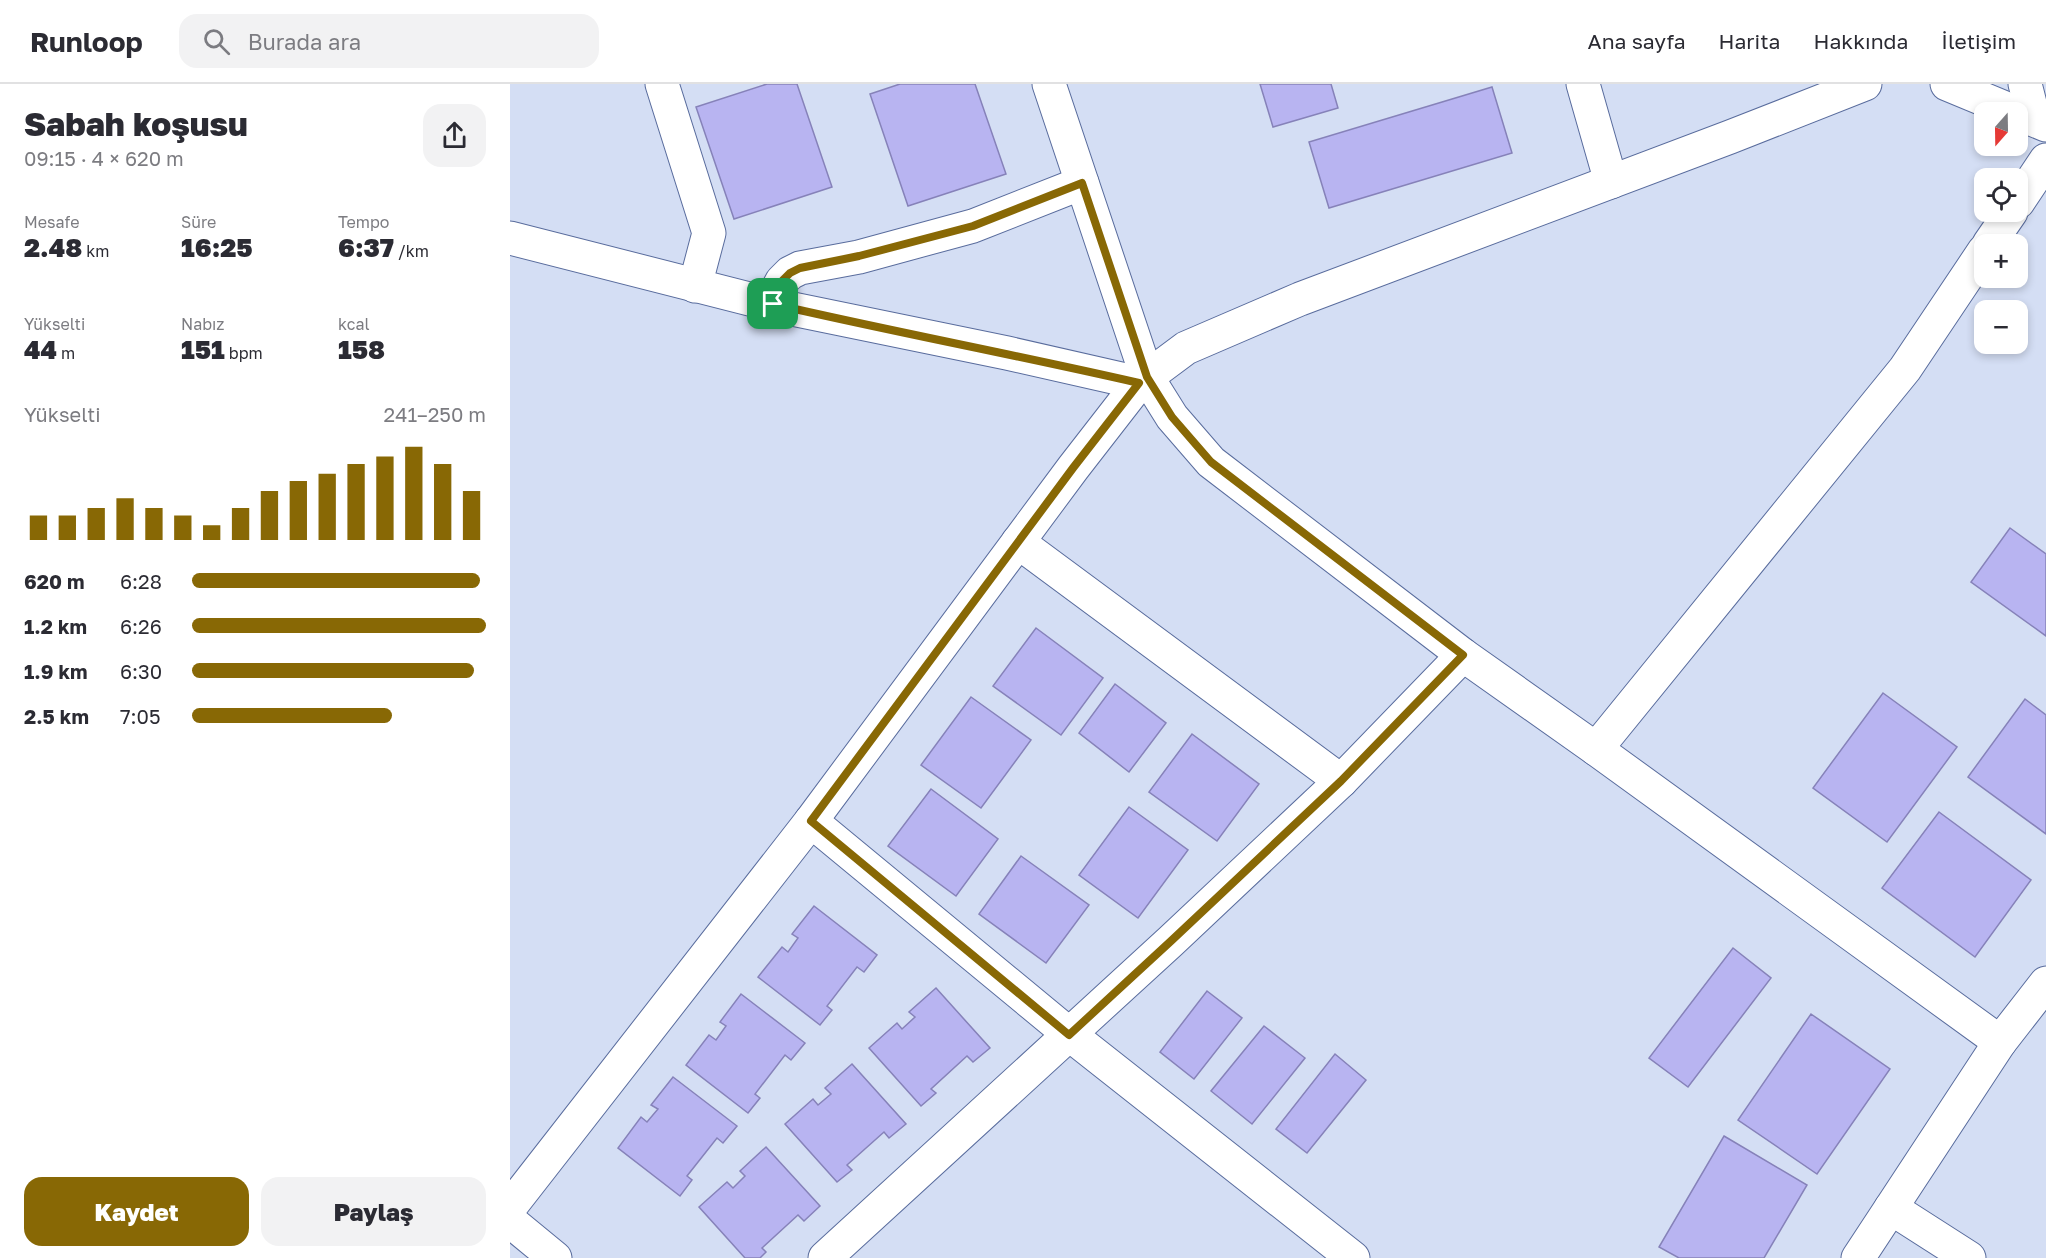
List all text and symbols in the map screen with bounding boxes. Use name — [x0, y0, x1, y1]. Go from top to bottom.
search box — [179, 14, 599, 68]
text: Runloop — [30, 25, 143, 58]
icon: search — [200, 25, 233, 58]
text: Burada ara — [248, 28, 361, 55]
text: Ana sayfa — [1588, 28, 1686, 54]
text: Harita — [1719, 28, 1780, 54]
text: Hakkında — [1813, 28, 1908, 54]
text: İletişim — [1941, 28, 2016, 54]
north arrow — [1974, 102, 2028, 156]
map controls — [1974, 102, 2028, 354]
text: Sabah koşusu — [24, 104, 248, 143]
button: share — [423, 104, 486, 167]
text: 09:15 · 4 × 620 m — [24, 146, 184, 170]
button: locate — [1974, 168, 2028, 222]
text: Mesafe — [24, 212, 80, 232]
text: Süre — [181, 212, 216, 232]
text: Tempo — [338, 212, 389, 232]
text: 2.48 — [24, 232, 82, 263]
text: 16:25 — [181, 232, 253, 263]
text: 6:37 — [338, 232, 394, 263]
button: + — [1974, 234, 2028, 288]
text: km — [82, 241, 109, 261]
text: /km — [394, 241, 429, 261]
pin — [747, 278, 798, 329]
icon: arrive — [756, 287, 789, 320]
button: − — [1974, 300, 2028, 354]
text: Yükselti — [24, 314, 85, 334]
text: Nabız — [181, 314, 225, 334]
text: kcal — [338, 314, 370, 334]
text: 44 — [24, 334, 57, 365]
text: 151 — [181, 334, 225, 365]
text: 158 — [338, 334, 385, 365]
text: m — [57, 343, 75, 363]
text: bpm — [225, 343, 263, 363]
text: Yükselti — [24, 402, 101, 426]
text: 241–250 m — [384, 402, 486, 426]
text: 620 m — [24, 569, 84, 593]
text: 6:28 — [120, 569, 162, 593]
text: 1.2 km — [24, 614, 87, 638]
text: 6:26 — [120, 614, 162, 638]
text: 1.9 km — [24, 659, 88, 683]
text: 6:30 — [120, 659, 162, 683]
text: 2.5 km — [24, 704, 89, 728]
text: 7:05 — [120, 704, 161, 728]
button: Kaydet — [24, 1177, 249, 1246]
button: Paylaş — [261, 1177, 486, 1246]

